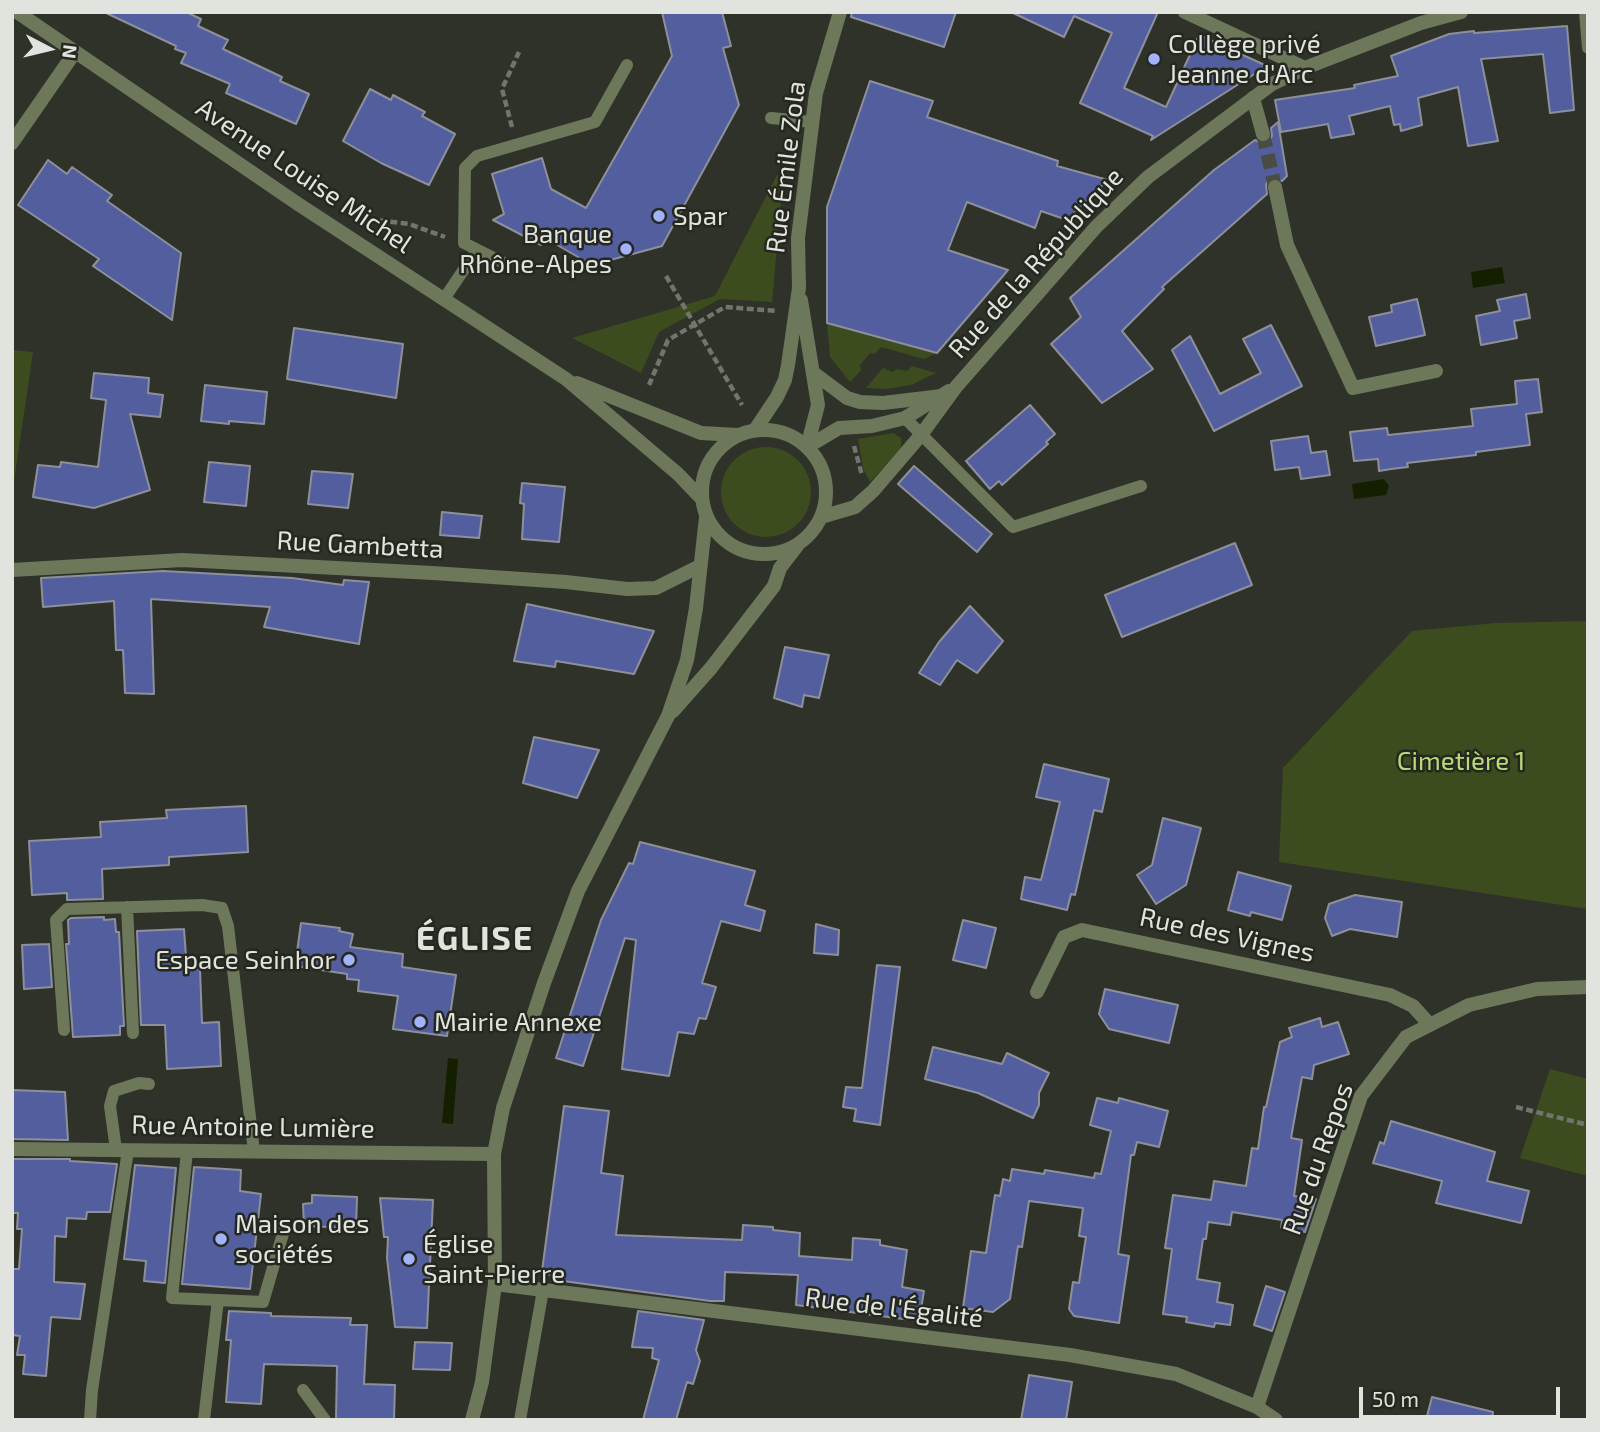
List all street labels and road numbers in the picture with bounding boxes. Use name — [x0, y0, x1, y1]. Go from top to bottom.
street label: Rue Émile Zola — [760, 79, 812, 255]
street label: Avenue Louise Michel — [190, 92, 418, 260]
street label: Rue de la République — [942, 161, 1130, 365]
street label: Rue Gambetta — [276, 525, 444, 565]
street label: Rue des Vignes — [1137, 901, 1317, 969]
street label: Rue du Repos — [1276, 1079, 1360, 1239]
street label: Rue Antoine Lumière — [131, 1109, 375, 1145]
street label: Rue de l'Égalité — [803, 1282, 985, 1334]

